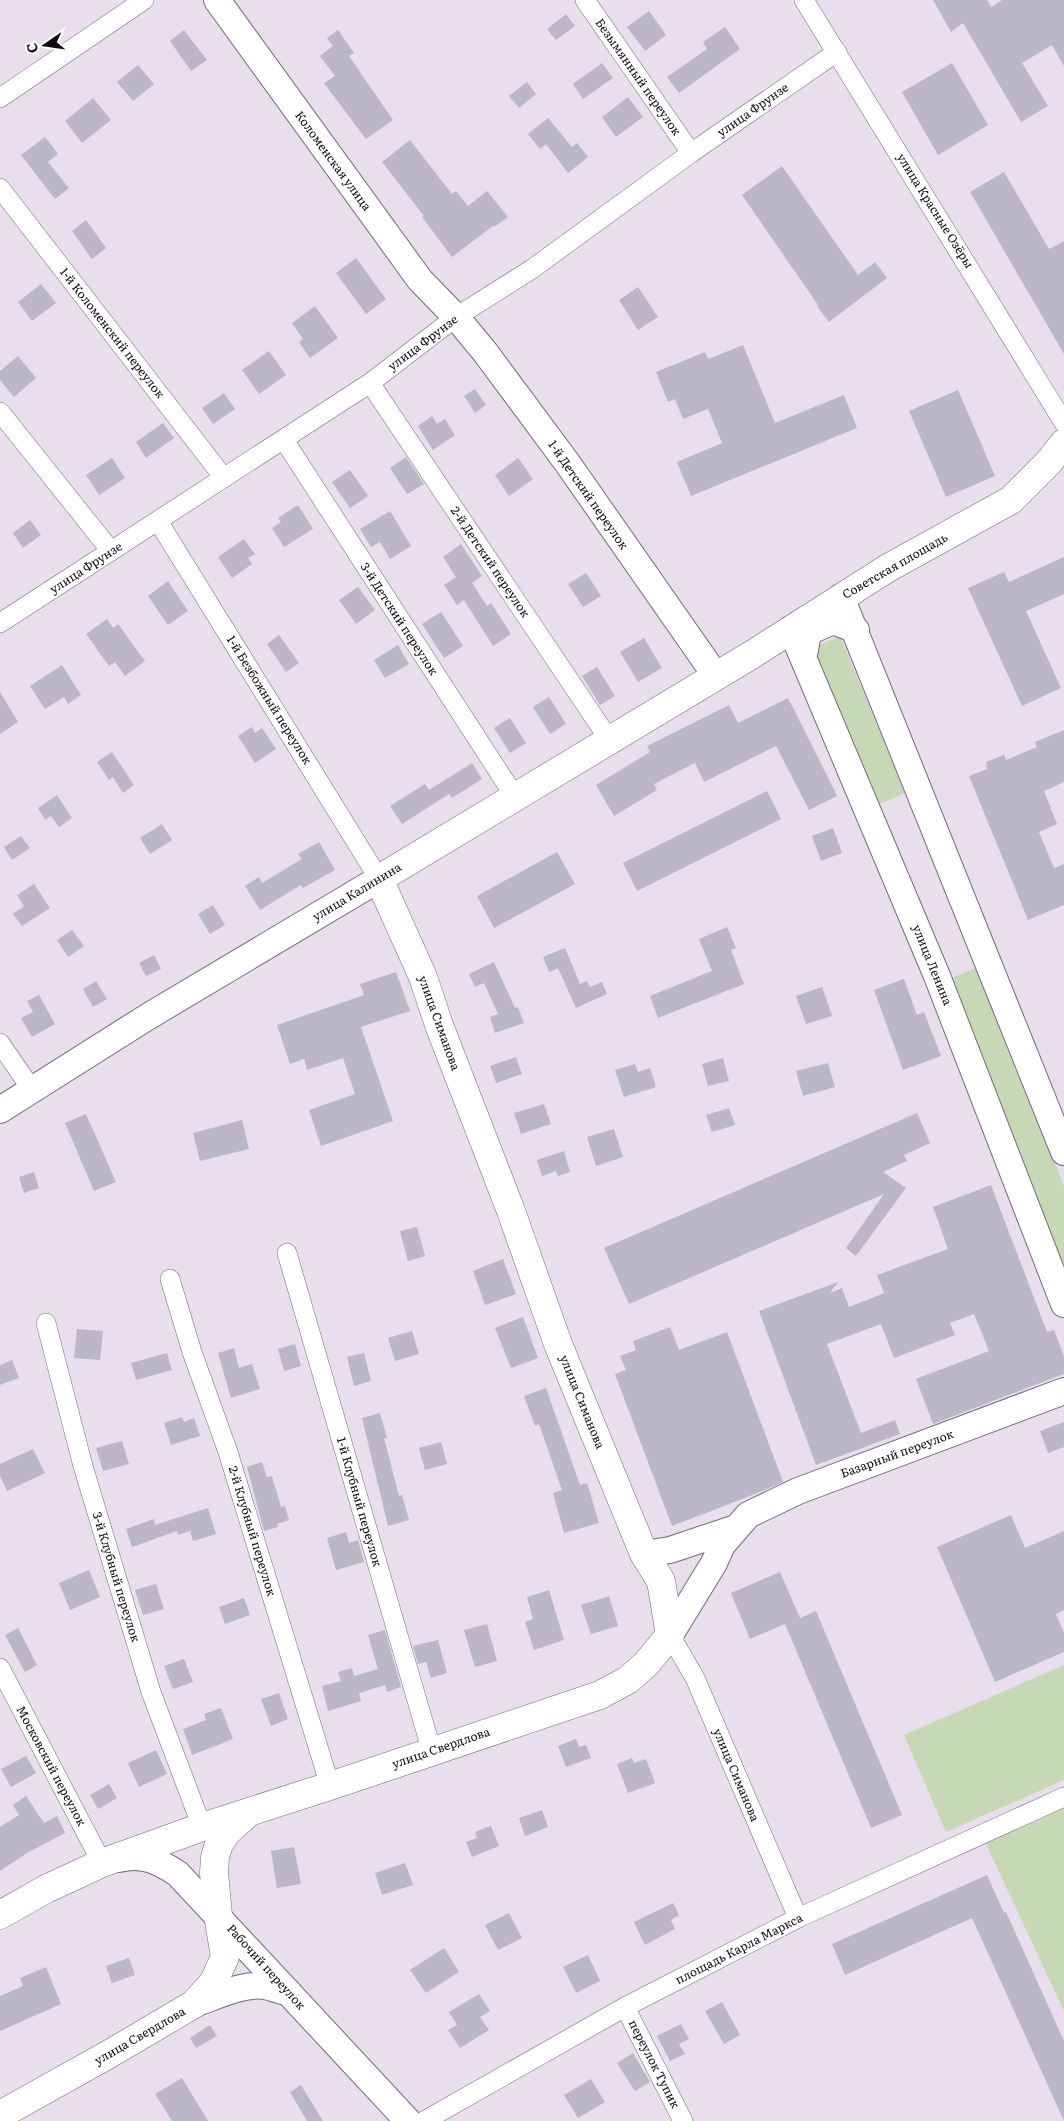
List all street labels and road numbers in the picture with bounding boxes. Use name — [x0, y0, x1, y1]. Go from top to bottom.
street label: Безымянный переулок — [592, 14, 686, 139]
street label: улица Фрунзе — [713, 78, 792, 140]
street label: Коломенская улица — [291, 107, 377, 215]
street label: улица Красные Озёры — [893, 149, 979, 272]
street label: 1-й Коломенский переулок — [56, 263, 170, 401]
street label: улица Фрунзе — [384, 310, 461, 374]
street label: 1-й Детский переулок — [544, 436, 633, 553]
street label: 2-й Детский переулок — [447, 502, 535, 621]
street label: Советская площадь — [838, 527, 951, 603]
street label: улица Фрунзе — [46, 537, 125, 597]
street label: 3-й Детский переулок — [357, 559, 443, 678]
street label: 1-й Безбожный переулок — [223, 632, 317, 767]
street label: улица Калинина — [309, 857, 405, 925]
street label: улица Ленина — [909, 922, 957, 1008]
street label: улица Симанова — [414, 973, 466, 1073]
street label: улица Симанова — [556, 1352, 610, 1452]
street label: Базарный переулок — [838, 1424, 956, 1482]
street label: 1-й Клубный переулок — [333, 1435, 387, 1568]
street label: 2-й Клубный переулок — [225, 1464, 281, 1598]
street label: 3-й Клубный переулок — [89, 1509, 145, 1644]
street label: Московский переулок — [13, 1702, 91, 1829]
street label: улица Свердлова — [389, 1722, 493, 1772]
street label: улица Симанова — [709, 1725, 765, 1825]
street label: площадь Карла Маркса — [672, 1908, 806, 1988]
street label: Рабочий переулок — [223, 1920, 310, 2013]
street label: улица Свердлова — [91, 2001, 189, 2069]
street label: переулок Тупик — [625, 2016, 685, 2111]

